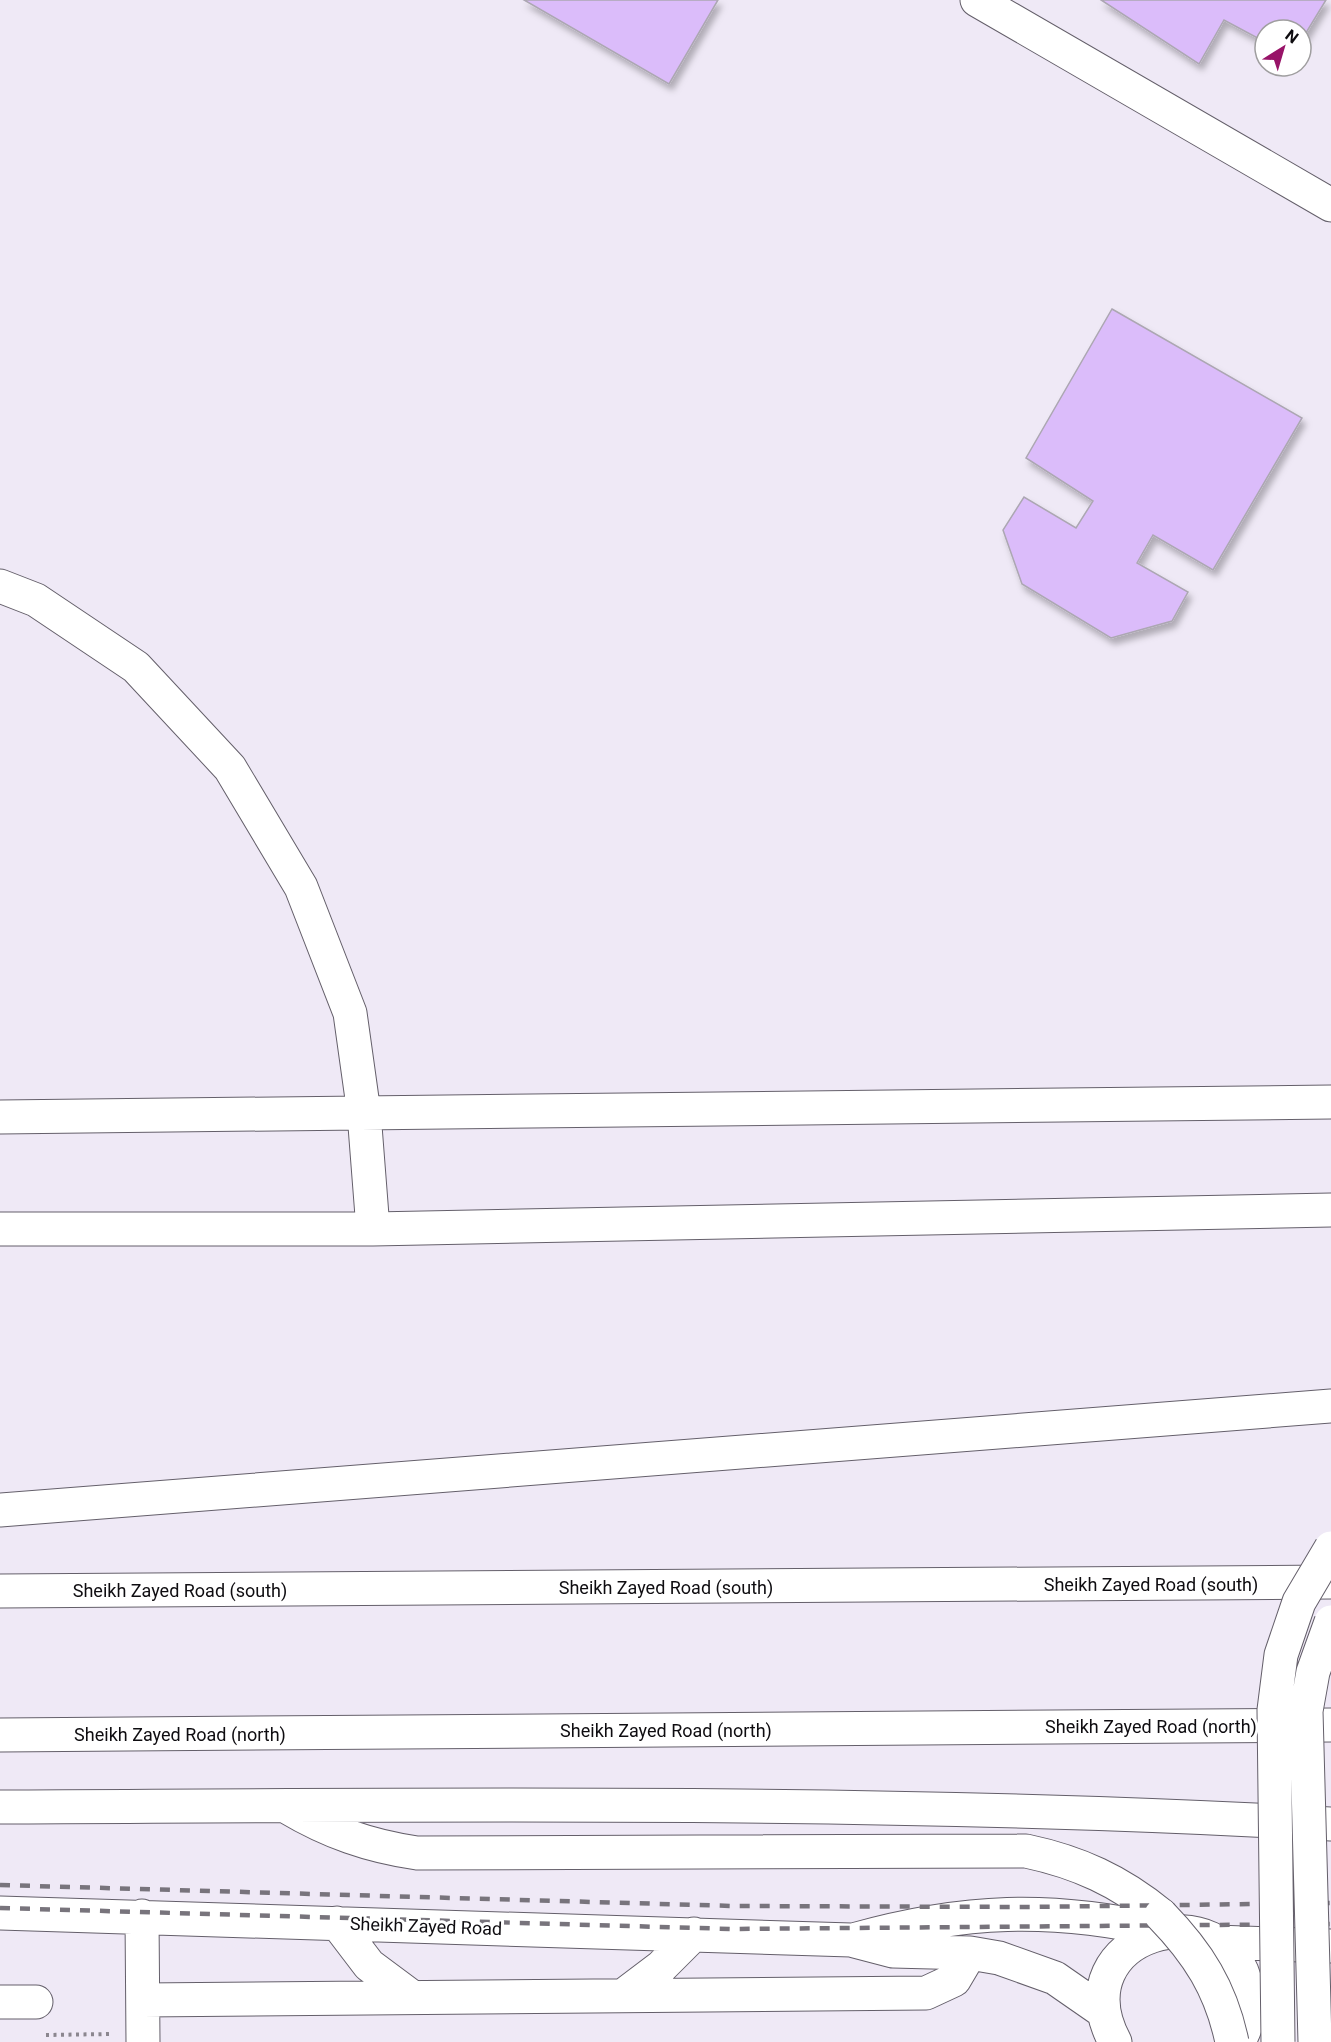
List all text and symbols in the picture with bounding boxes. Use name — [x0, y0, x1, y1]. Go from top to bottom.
north arrow — [1253, 18, 1313, 78]
text: N — [1281, 25, 1302, 47]
street label: Sheikh Zayed Road (south) — [1044, 1574, 1258, 1596]
street label: Sheikh Zayed Road (south) — [559, 1577, 773, 1599]
street label: Sheikh Zayed Road (south) — [73, 1580, 287, 1602]
street label: Sheikh Zayed Road (north) — [1045, 1716, 1257, 1738]
street label: Sheikh Zayed Road (north) — [560, 1720, 772, 1742]
street label: Sheikh Zayed Road (north) — [74, 1724, 286, 1746]
street label: Sheikh Zayed Road — [350, 1913, 502, 1939]

